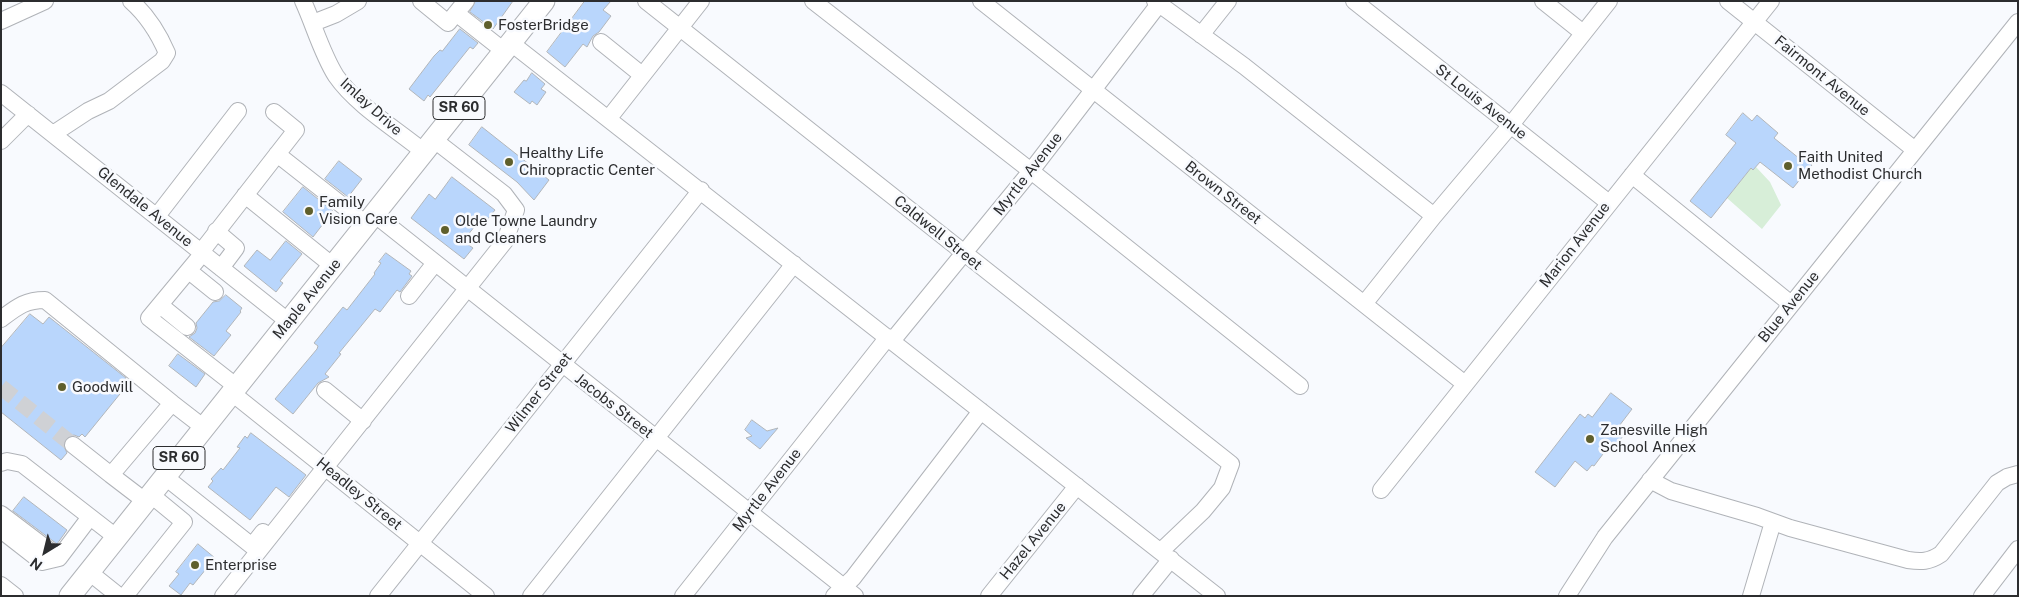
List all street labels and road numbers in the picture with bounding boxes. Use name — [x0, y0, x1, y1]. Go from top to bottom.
street label: Fairmont Avenue — [1771, 32, 1873, 120]
street label: St Louis Avenue — [1432, 61, 1530, 143]
street label: Imlay Drive — [336, 74, 406, 140]
road number: SR 60 — [433, 96, 485, 120]
street label: Myrtle Avenue — [990, 129, 1066, 219]
street label: Brown Street — [1181, 158, 1265, 228]
street label: Glendale Avenue — [94, 163, 196, 251]
street label: Caldwell Street — [890, 192, 986, 274]
street label: Marion Avenue — [1536, 199, 1614, 291]
street label: Maple Avenue — [269, 255, 345, 343]
street label: Blue Avenue — [1755, 268, 1823, 346]
street label: Wilmer Street — [502, 349, 576, 437]
street label: Jacobs Street — [571, 370, 657, 442]
street label: Myrtle Avenue — [729, 445, 805, 535]
road number: SR 60 — [153, 446, 205, 469]
street label: Headley Street — [312, 454, 406, 534]
street label: Hazel Avenue — [996, 498, 1070, 584]

